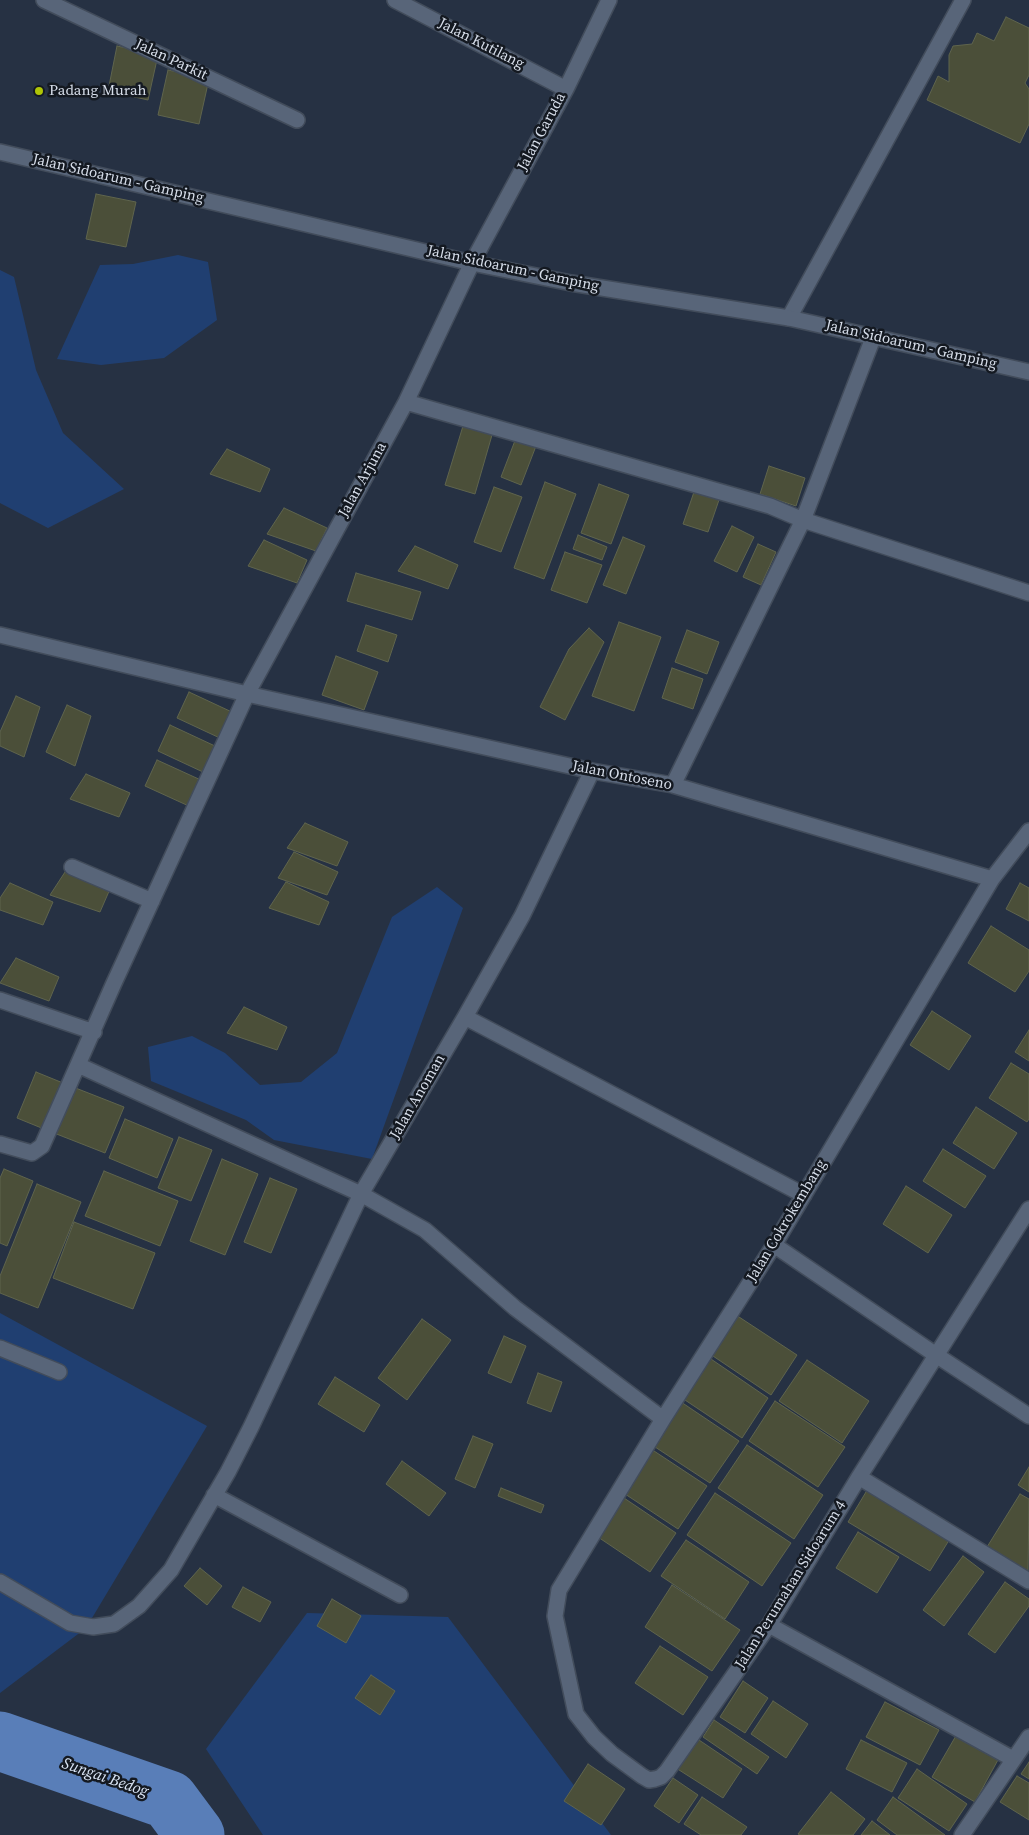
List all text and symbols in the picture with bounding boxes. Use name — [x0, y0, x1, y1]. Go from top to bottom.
street label: Jalan Kutilang — [435, 15, 527, 73]
street label: Jalan Parkit — [132, 35, 210, 85]
place label: Padang Murah — [49, 82, 147, 100]
marker: Padang Murah — [33, 85, 45, 97]
street label: Jalan Garuda — [514, 90, 570, 174]
street label: Jalan Sidoarum - Gamping — [31, 151, 205, 207]
street label: Jalan Sidoarum - Gamping — [425, 242, 601, 296]
street label: Jalan Sidoarum - Gamping — [824, 317, 998, 373]
street label: Jalan Arjuna — [335, 439, 391, 521]
street label: Jalan Ontoseno — [570, 757, 674, 795]
street label: Jalan Anoman — [387, 1051, 449, 1143]
street label: Jalan Cokrokembang — [743, 1157, 831, 1285]
street label: Jalan Perumahan Sidoarum 4 — [732, 1498, 850, 1672]
water label: Sungai Bedog — [59, 1754, 151, 1802]

